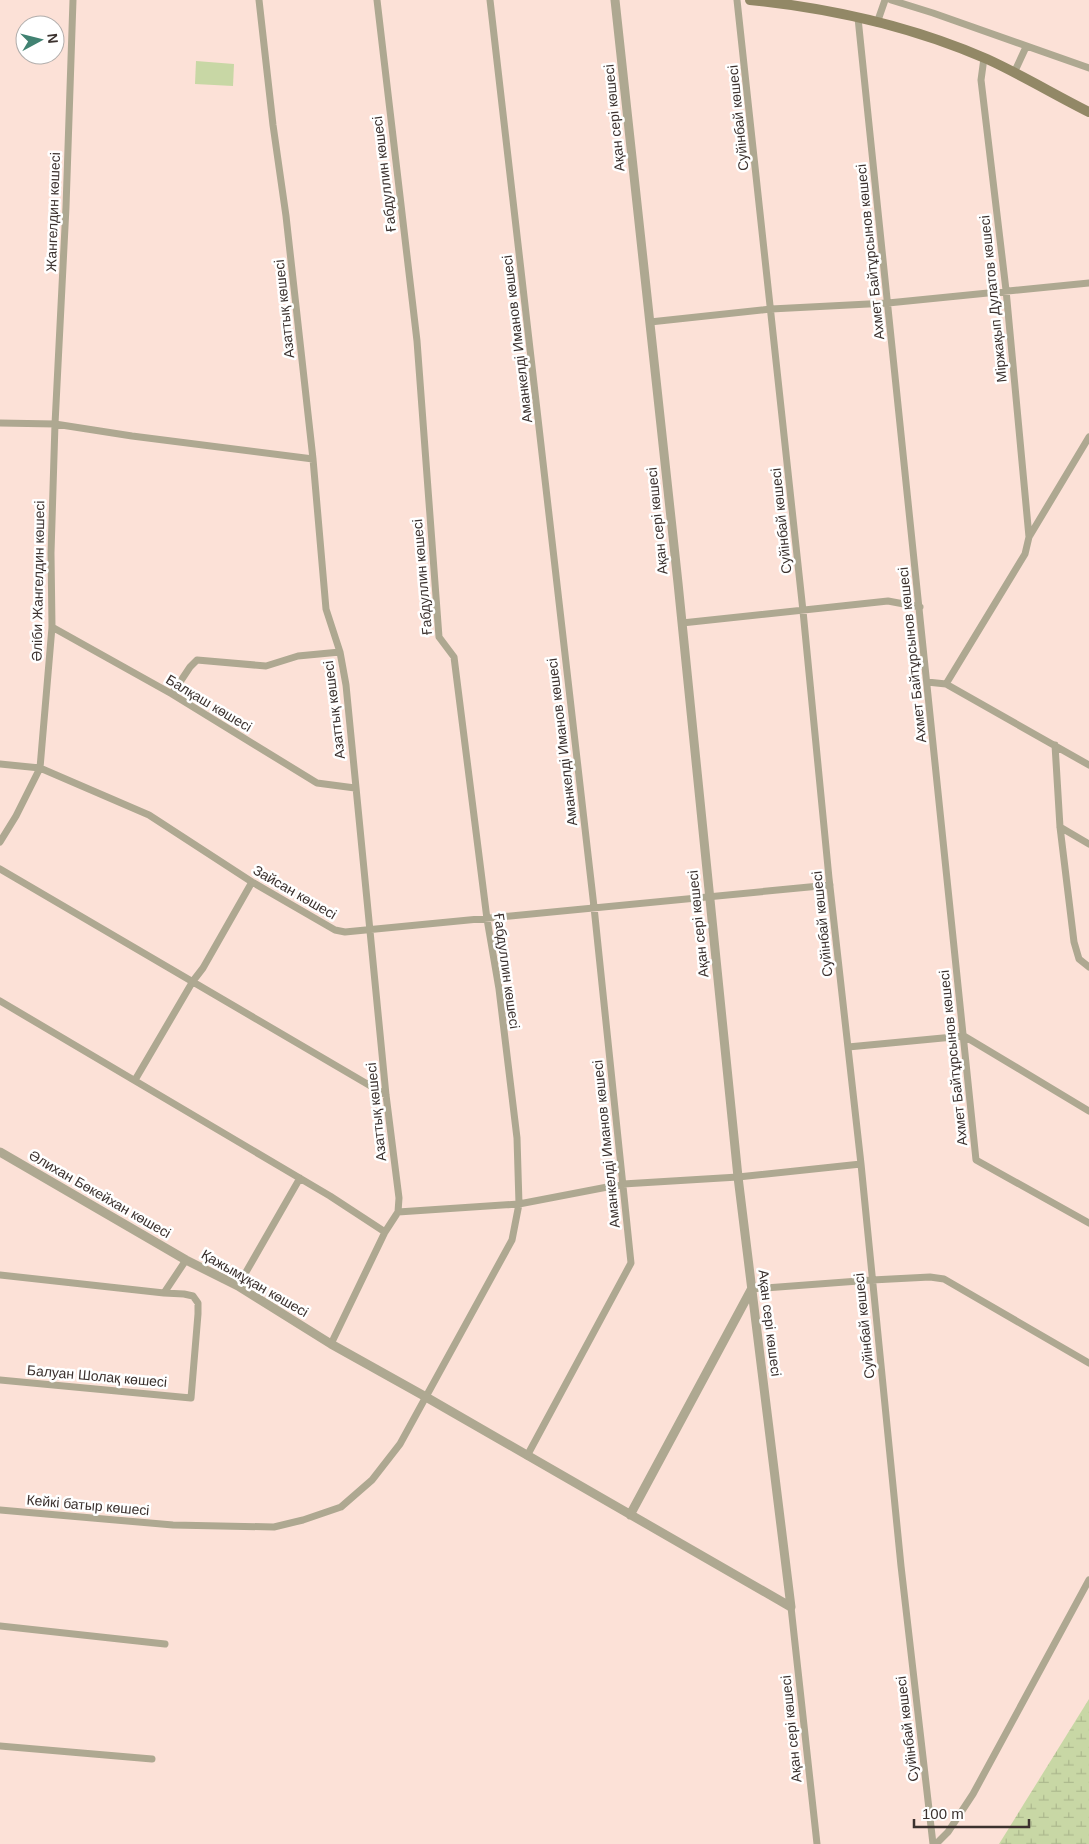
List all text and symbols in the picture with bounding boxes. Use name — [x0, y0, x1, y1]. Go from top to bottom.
north arrow — [15, 15, 65, 65]
text: N — [44, 32, 61, 44]
street label: Ақан сері көшесі — [600, 64, 628, 172]
street label: Суйінбай көшесі — [725, 64, 751, 172]
street label: Ғабдуллин көшесі — [369, 115, 399, 233]
street label: Жангелдин көшесі — [43, 152, 63, 272]
street label: Ахмет Байтұрсынов көшесі — [853, 163, 887, 341]
street label: Міржақып Дулатов көшесі — [976, 215, 1010, 383]
street label: Аманкелді Иманов көшесі — [499, 254, 535, 424]
street label: Азаттық көшесі — [271, 259, 297, 359]
street label: Ақан сері көшесі — [643, 467, 671, 575]
street label: Суйінбай көшесі — [768, 467, 794, 575]
street label: Әліби Жангелдин көшесі — [29, 500, 47, 662]
street label: Ғабдуллин көшесі — [409, 518, 435, 636]
street label: Ахмет Байтұрсынов көшесі — [895, 566, 929, 744]
street label: Аманкелді Иманов көшесі — [544, 657, 580, 827]
street label: Азаттық көшесі — [320, 660, 348, 760]
street label: Балқаш көшесі — [163, 671, 255, 735]
street label: Зайсан көшесі — [251, 862, 339, 922]
street label: Ақан сері көшесі — [684, 870, 712, 978]
street label: Суйінбай көшесі — [809, 870, 835, 978]
street label: Ғабдуллин көшесі — [491, 912, 523, 1030]
street label: Ахмет Байтұрсынов көшесі — [936, 969, 970, 1147]
street label: Аманкелді Иманов көшесі — [589, 1059, 623, 1229]
street label: Азаттық көшесі — [363, 1062, 389, 1162]
street label: Әлихан Бөкейхан көшесі — [26, 1147, 174, 1241]
street label: Қажымұқан көшесі — [199, 1246, 311, 1320]
street label: Ақан сері көшесі — [756, 1269, 784, 1377]
street label: Суйінбай көшесі — [851, 1272, 877, 1380]
street label: Балуан Шолақ көшесі — [26, 1362, 168, 1390]
street label: Кейкі батыр көшесі — [26, 1492, 150, 1518]
street label: Ақан сері көшесі — [777, 1675, 805, 1783]
street label: Суйінбай көшесі — [893, 1675, 921, 1783]
scale bar — [914, 1796, 1029, 1828]
text: 100 m — [922, 1805, 964, 1822]

